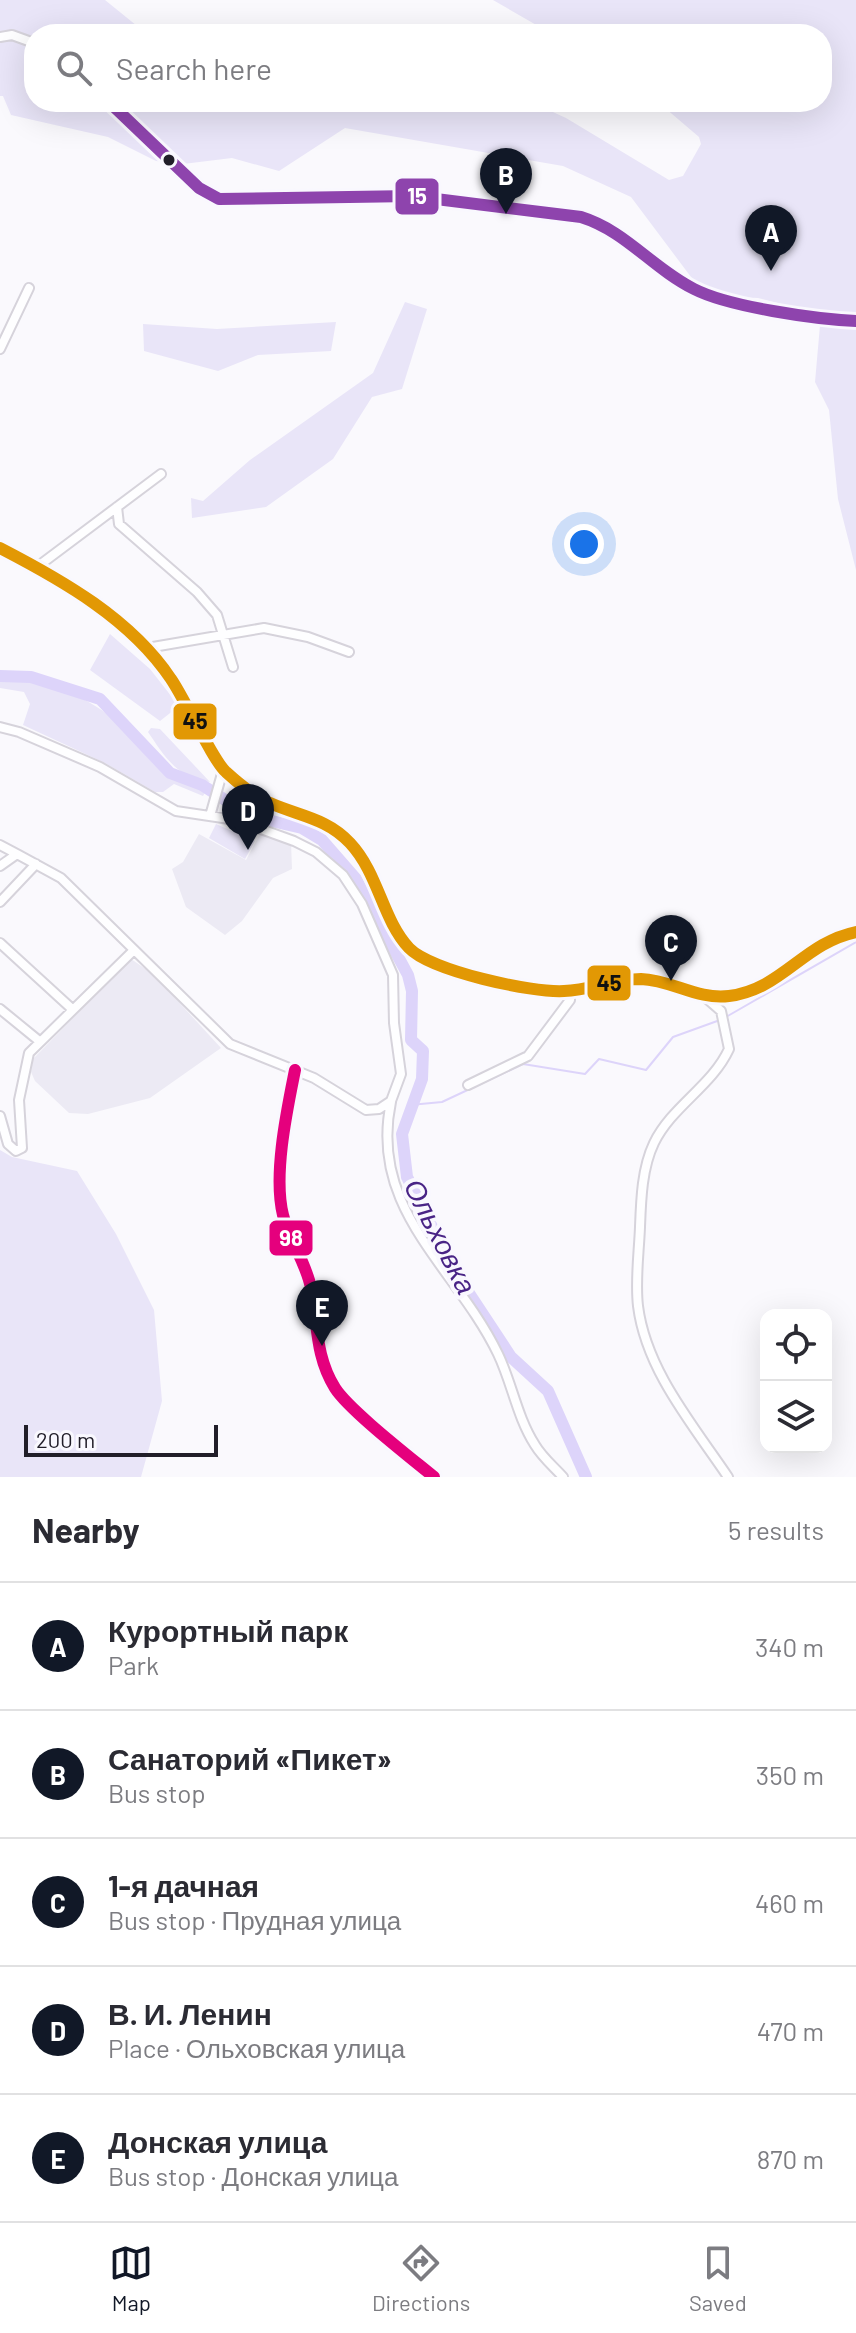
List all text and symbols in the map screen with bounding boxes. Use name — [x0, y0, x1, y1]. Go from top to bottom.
search box — [24, 24, 832, 112]
icon: search — [52, 46, 96, 90]
text: Search here — [116, 50, 272, 86]
pin: B — [480, 148, 532, 214]
unlabelled marker — [161, 152, 177, 168]
line badge: 15 — [394, 177, 440, 216]
text: 15 — [407, 182, 427, 208]
pin: A — [745, 205, 797, 271]
your location — [564, 524, 604, 564]
line badge: 45 — [172, 702, 218, 741]
text: 45 — [182, 707, 208, 733]
pin: D — [222, 784, 274, 850]
pin: C — [645, 915, 697, 981]
line badge: 45 — [586, 964, 632, 1002]
text: 45 — [596, 969, 622, 995]
water label: Ольховка — [398, 1173, 484, 1299]
line badge: 98 — [268, 1219, 314, 1257]
text: 98 — [279, 1224, 303, 1250]
pin: E — [296, 1280, 348, 1346]
map controls — [760, 1309, 832, 1453]
button: locate — [760, 1309, 832, 1381]
button: layers — [760, 1381, 832, 1453]
scale bar — [24, 1421, 218, 1457]
text: 200 m — [36, 1426, 95, 1452]
text: Nearby — [32, 1509, 140, 1550]
text: 5 results — [728, 1514, 824, 1545]
text: Курортный парк — [108, 1612, 348, 1648]
text: A — [49, 1631, 67, 1662]
text: 340 m — [755, 1631, 824, 1662]
text: Park — [108, 1649, 159, 1680]
text: Санаторий «Пикет» — [108, 1740, 392, 1776]
text: B — [50, 1759, 66, 1790]
text: 350 m — [756, 1759, 824, 1790]
text: Bus stop — [108, 1777, 206, 1808]
text: 1-я дачная — [108, 1867, 259, 1903]
text: C — [50, 1887, 66, 1918]
text: 460 m — [755, 1887, 824, 1918]
text: Bus stop · Прудная улица — [108, 1904, 401, 1935]
text: В. И. Ленин — [108, 1995, 272, 2031]
text: D — [50, 2015, 66, 2046]
text: 470 m — [757, 2015, 824, 2046]
text: Place · Ольховская улица — [108, 2032, 405, 2063]
text: Донская улица — [108, 2123, 327, 2159]
text: E — [50, 2143, 66, 2174]
text: 870 m — [757, 2143, 824, 2174]
text: Bus stop · Донская улица — [108, 2160, 398, 2191]
tab: Map — [109, 2241, 153, 2315]
tab: Directions — [372, 2241, 470, 2315]
tab: Saved — [689, 2241, 747, 2315]

